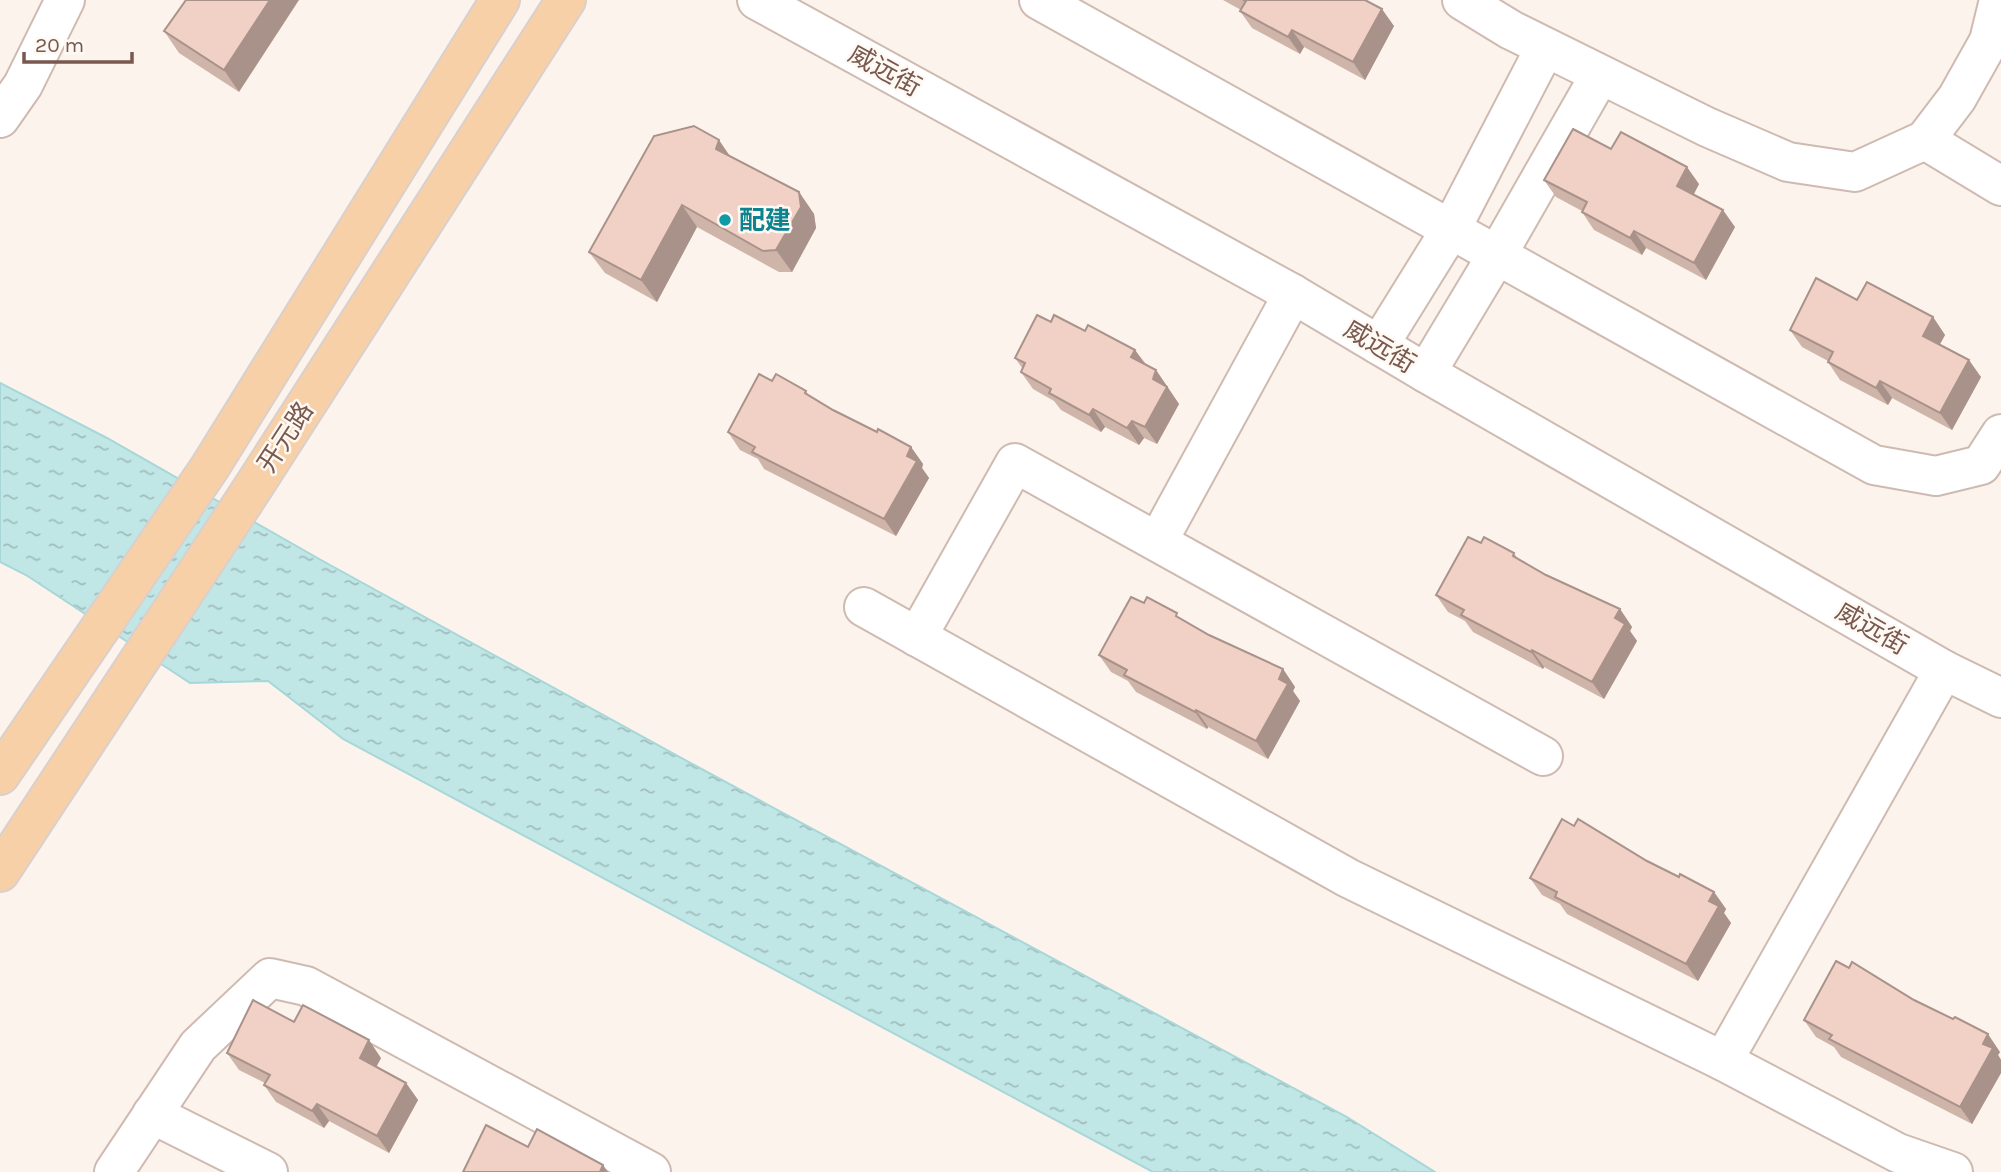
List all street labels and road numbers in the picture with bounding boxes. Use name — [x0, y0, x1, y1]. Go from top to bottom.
street label: 威远街 — [843, 38, 926, 103]
street label: 威远街 — [1338, 313, 1421, 380]
street label: 开元路 — [251, 396, 320, 478]
street label: 威远街 — [1830, 596, 1913, 661]

